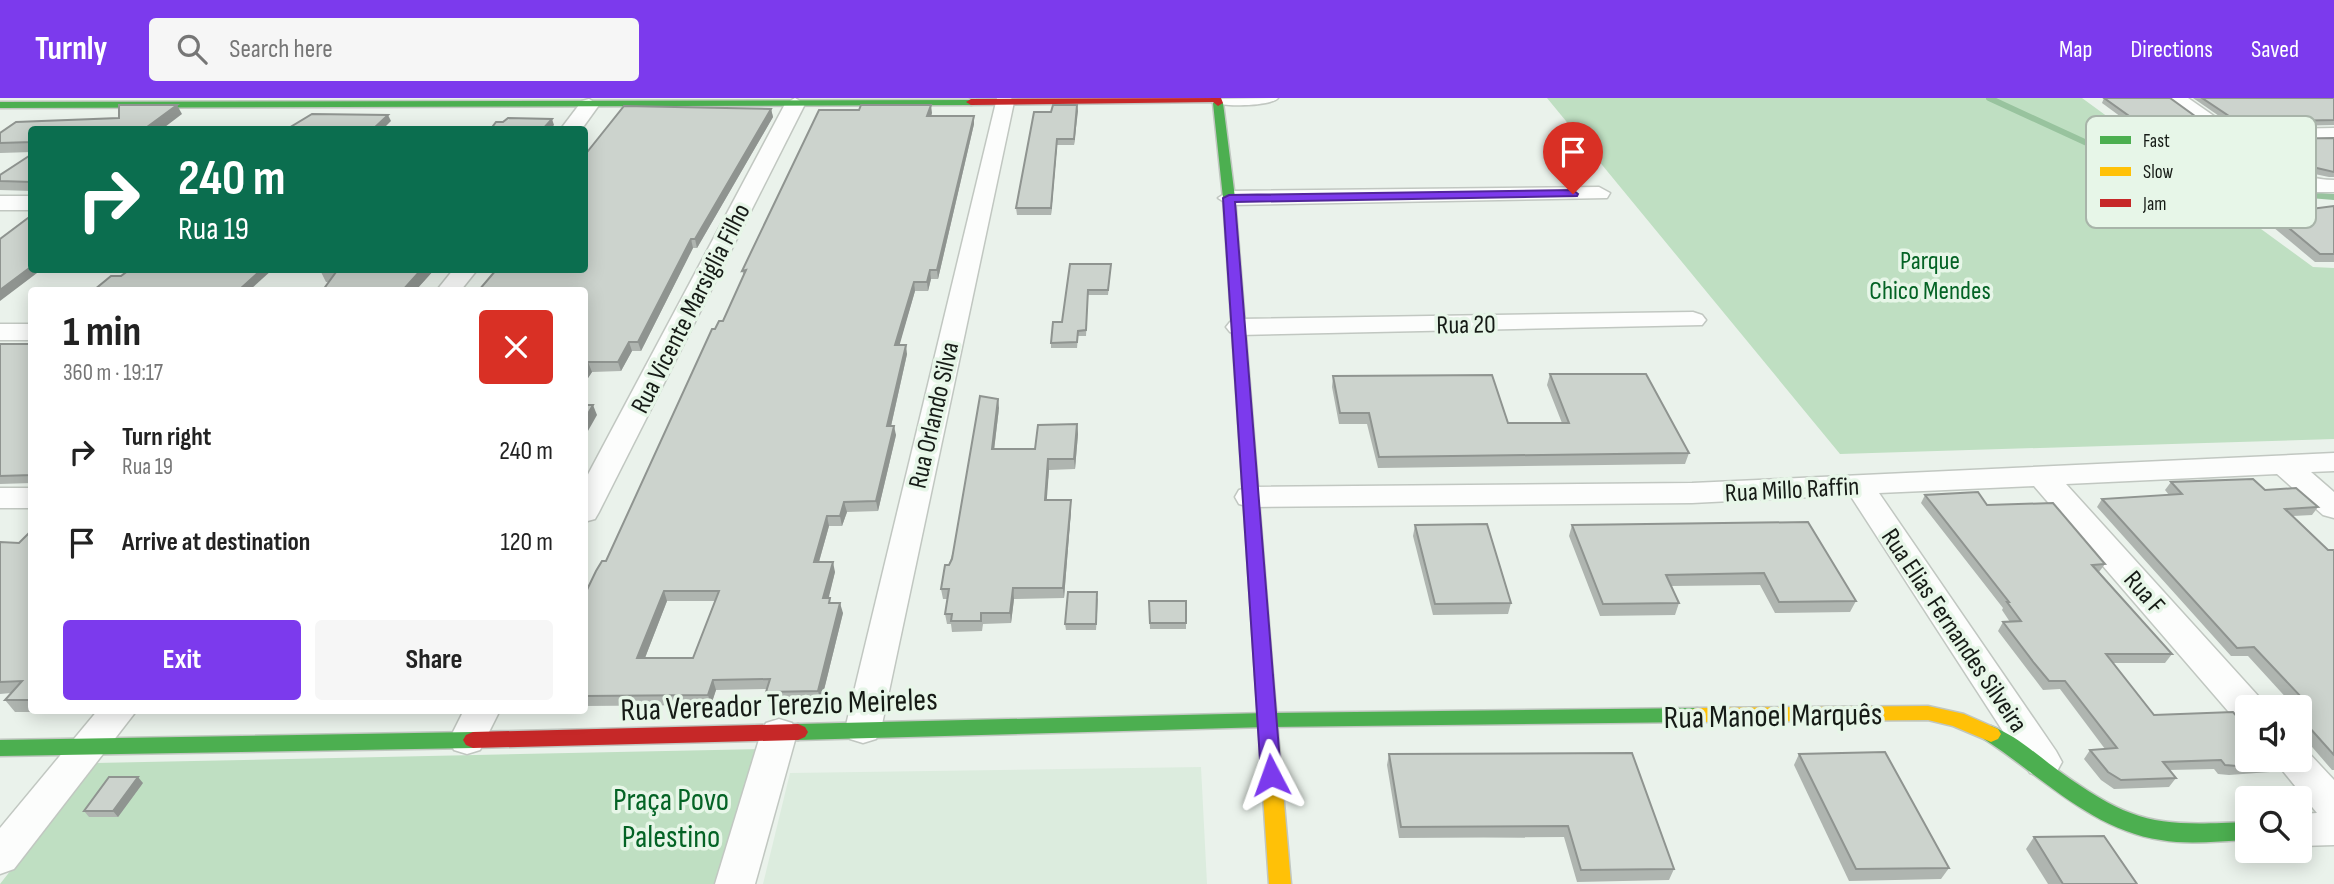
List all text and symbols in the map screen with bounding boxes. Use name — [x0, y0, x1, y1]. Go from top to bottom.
search box — [149, 18, 639, 81]
text: Turnly — [35, 29, 107, 69]
icon: search — [173, 30, 211, 68]
text: Search here — [229, 34, 333, 65]
text: Map — [2059, 35, 2092, 64]
text: Directions — [2130, 35, 2213, 64]
text: Saved — [2251, 35, 2299, 64]
legend — [2086, 116, 2316, 228]
pin — [1543, 122, 1603, 194]
text: Fast — [2143, 130, 2170, 153]
icon: arrive — [1554, 133, 1592, 171]
text: 240 m — [178, 150, 286, 209]
icon: right — [63, 154, 154, 245]
text: Slow — [2143, 161, 2173, 184]
text: Jam — [2142, 193, 2166, 216]
street label: Rua Vicente Marsiglia Filho — [625, 199, 758, 419]
text: Rua 19 — [178, 210, 249, 249]
park label: Parque Chico Mendes — [1869, 246, 1991, 307]
text: 1 min — [63, 307, 141, 358]
street label: Rua 20 — [1436, 309, 1496, 342]
button: close — [479, 310, 553, 384]
street label: Rua Orlando Silva — [903, 339, 966, 492]
text: 360 m · 19:17 — [63, 359, 163, 387]
text: Turn right — [122, 422, 211, 453]
icon: right — [63, 433, 101, 471]
text: 240 m — [499, 436, 553, 467]
text: Rua 19 — [122, 453, 173, 481]
street label: Rua Millo Raffin — [1724, 472, 1860, 509]
street label: Rua Elias Fernandes Silveira — [1874, 523, 2033, 739]
icon: arrive — [63, 524, 101, 562]
text: Arrive at destination — [122, 527, 310, 558]
text: 120 m — [500, 527, 553, 558]
street label: Rua F — [2117, 565, 2171, 621]
button: Exit — [63, 620, 301, 700]
button: Share — [315, 620, 553, 700]
street label: Rua Vereador Terezio Meireles — [620, 680, 938, 731]
street label: Rua Manoel Marquês — [1663, 695, 1883, 738]
map controls — [2235, 695, 2312, 863]
button: sound — [2235, 695, 2312, 772]
position arrow — [1234, 738, 1308, 812]
park label: Praça Povo Palestino — [613, 781, 729, 857]
button: search — [2235, 786, 2312, 863]

